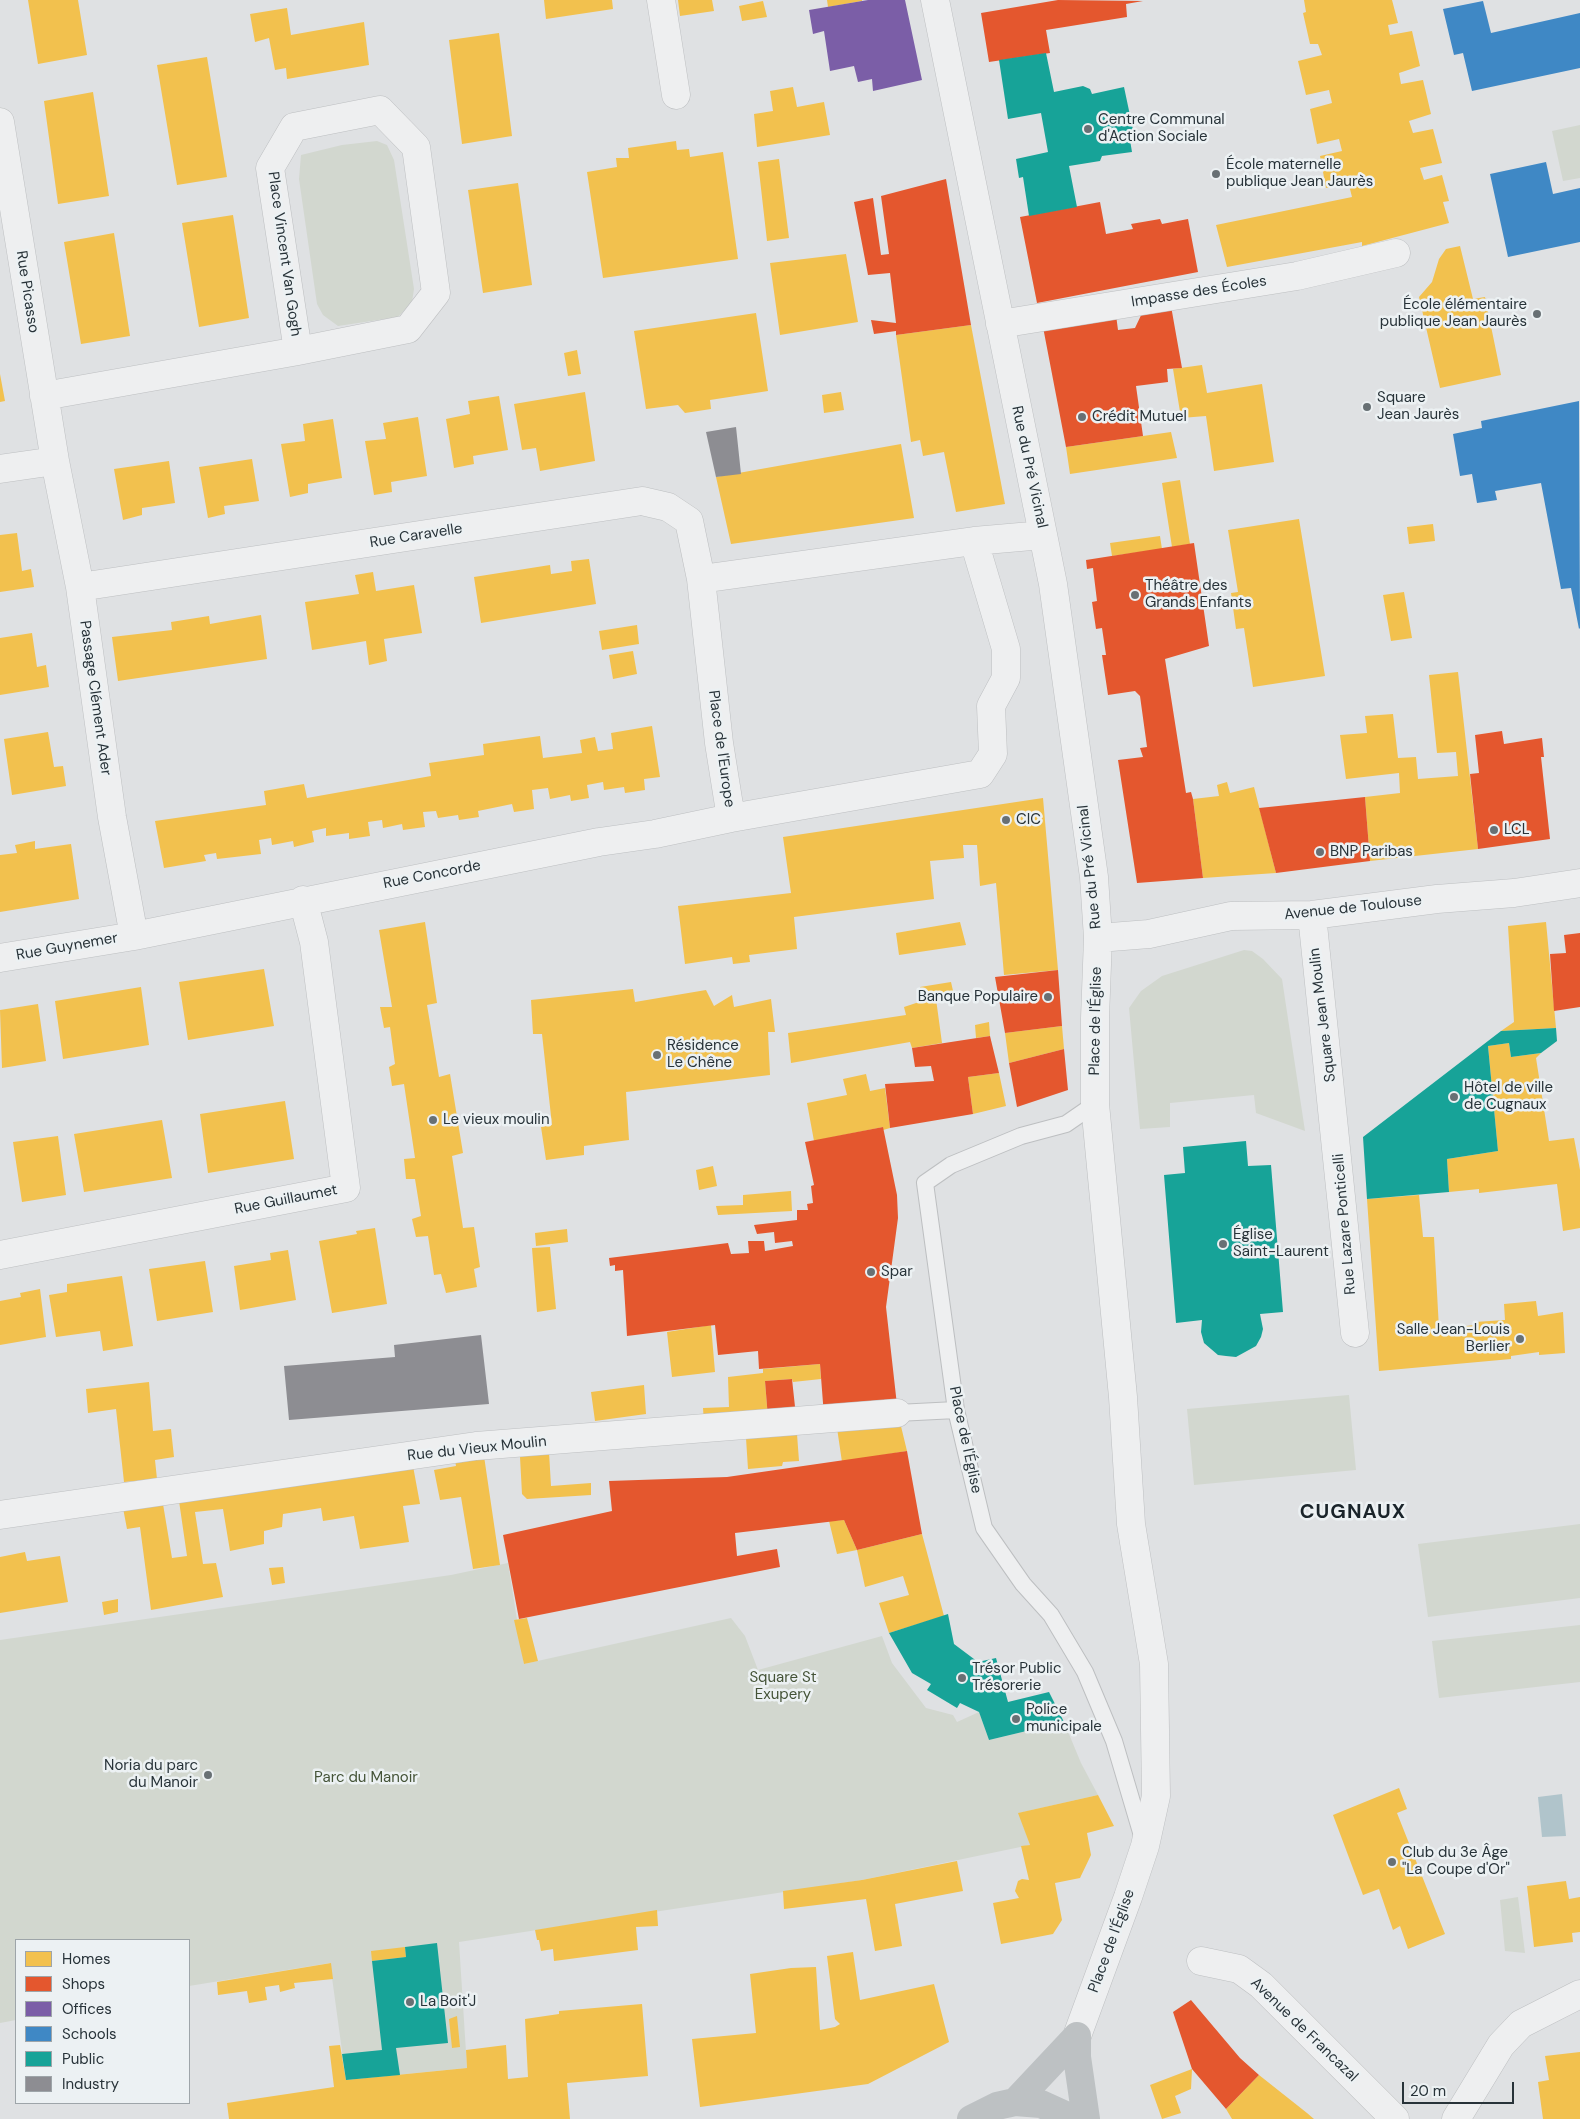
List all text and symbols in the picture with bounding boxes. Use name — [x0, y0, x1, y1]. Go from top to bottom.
place label: Centre Communal d'Action Sociale — [1098, 111, 1225, 146]
marker: Centre Communal d'Action Sociale — [1082, 123, 1094, 135]
place label: École maternelle publique Jean Jaurès — [1226, 156, 1373, 191]
marker: École maternelle publique Jean Jaurès — [1210, 168, 1222, 180]
street label: Place Vincent Van Gogh — [264, 171, 304, 337]
street label: Rue Picasso — [12, 250, 42, 334]
street label: Impasse des Écoles — [1130, 272, 1268, 312]
place label: École élémentaire publique Jean Jaurès — [1380, 296, 1527, 331]
marker: École élémentaire publique Jean Jaurès — [1531, 308, 1543, 320]
place label: Square Jean Jaurès — [1377, 389, 1459, 424]
marker: Square Jean Jaurès — [1361, 401, 1373, 413]
street label: Rue du Pré Vicinal — [1007, 404, 1051, 530]
place label: Crédit Mutuel — [1092, 408, 1187, 426]
marker: Crédit Mutuel — [1076, 411, 1088, 423]
street label: Rue Caravelle — [368, 520, 464, 552]
place label: Théâtre des Grands Enfants — [1145, 577, 1252, 612]
marker: Théâtre des Grands Enfants — [1129, 589, 1141, 601]
street label: Passage Clément Ader — [75, 619, 115, 777]
street label: Place de l'Europe — [704, 689, 738, 809]
street label: Rue du Pré Vicinal — [1075, 804, 1105, 930]
place label: CIC — [1016, 811, 1041, 829]
marker: CIC — [1000, 814, 1012, 826]
place label: LCL — [1504, 821, 1530, 839]
marker: LCL — [1488, 824, 1500, 836]
place label: BNP Paribas — [1330, 843, 1413, 861]
marker: BNP Paribas — [1314, 846, 1326, 858]
street label: Rue Concorde — [382, 857, 482, 893]
street label: Avenue de Toulouse — [1283, 892, 1423, 924]
street label: Rue Guynemer — [15, 929, 119, 965]
street label: Square Jean Moulin — [1306, 947, 1340, 1083]
street label: Place de l'Église — [1086, 966, 1106, 1076]
place label: Banque Populaire — [918, 988, 1038, 1006]
marker: Banque Populaire — [1042, 991, 1054, 1003]
place label: Résidence Le Chêne — [667, 1037, 739, 1072]
marker: Résidence Le Chêne — [651, 1049, 663, 1061]
place label: Hôtel de ville de Cugnaux — [1464, 1079, 1553, 1114]
marker: Hôtel de ville de Cugnaux — [1448, 1091, 1460, 1103]
place label: Le vieux moulin — [443, 1111, 550, 1129]
marker: Le vieux moulin — [427, 1114, 439, 1126]
street label: Rue Lazare Ponticelli — [1330, 1153, 1360, 1295]
street label: Rue Guillaumet — [233, 1181, 339, 1219]
place label: Église Saint-Laurent — [1233, 1226, 1329, 1261]
marker: Église Saint-Laurent — [1217, 1238, 1229, 1250]
place label: Spar — [881, 1263, 913, 1281]
marker: Spar — [865, 1266, 877, 1278]
place label: Salle Jean-Louis Berlier — [1397, 1321, 1510, 1356]
marker: Salle Jean-Louis Berlier — [1514, 1333, 1526, 1345]
street label: Place de l'Église — [945, 1385, 985, 1495]
street label: Rue du Vieux Moulin — [407, 1433, 547, 1465]
district label: CUGNAUX — [1299, 1501, 1407, 1525]
place label: Trésor Public Trésorerie — [972, 1660, 1062, 1695]
park label: Square St Exupery — [749, 1669, 817, 1704]
marker: Trésor Public Trésorerie — [956, 1672, 968, 1684]
place label: Police municipale — [1026, 1701, 1102, 1736]
marker: Police municipale — [1010, 1713, 1022, 1725]
place label: Noria du parc du Manoir — [104, 1757, 198, 1792]
marker: Noria du parc du Manoir — [202, 1769, 214, 1781]
park label: Parc du Manoir — [314, 1769, 418, 1787]
place label: Club du 3e Âge "La Coupe d'Or" — [1402, 1844, 1510, 1879]
marker: Club du 3e Âge "La Coupe d'Or" — [1386, 1856, 1398, 1868]
street label: Place de l'Église — [1085, 1887, 1139, 1995]
legend — [15, 1939, 190, 2104]
text: Homes — [62, 1949, 111, 1969]
text: Shops — [62, 1974, 105, 1994]
street label: Avenue de Francazal — [1247, 1974, 1361, 2086]
place label: La Boit'J — [420, 1993, 476, 2011]
marker: La Boit'J — [404, 1996, 416, 2008]
text: Offices — [62, 1999, 112, 2019]
text: Schools — [62, 2024, 117, 2044]
text: Public — [62, 2049, 104, 2069]
scale bar — [1405, 2072, 1518, 2104]
text: Industry — [62, 2074, 119, 2094]
text: 20 m — [1410, 2081, 1446, 2101]

